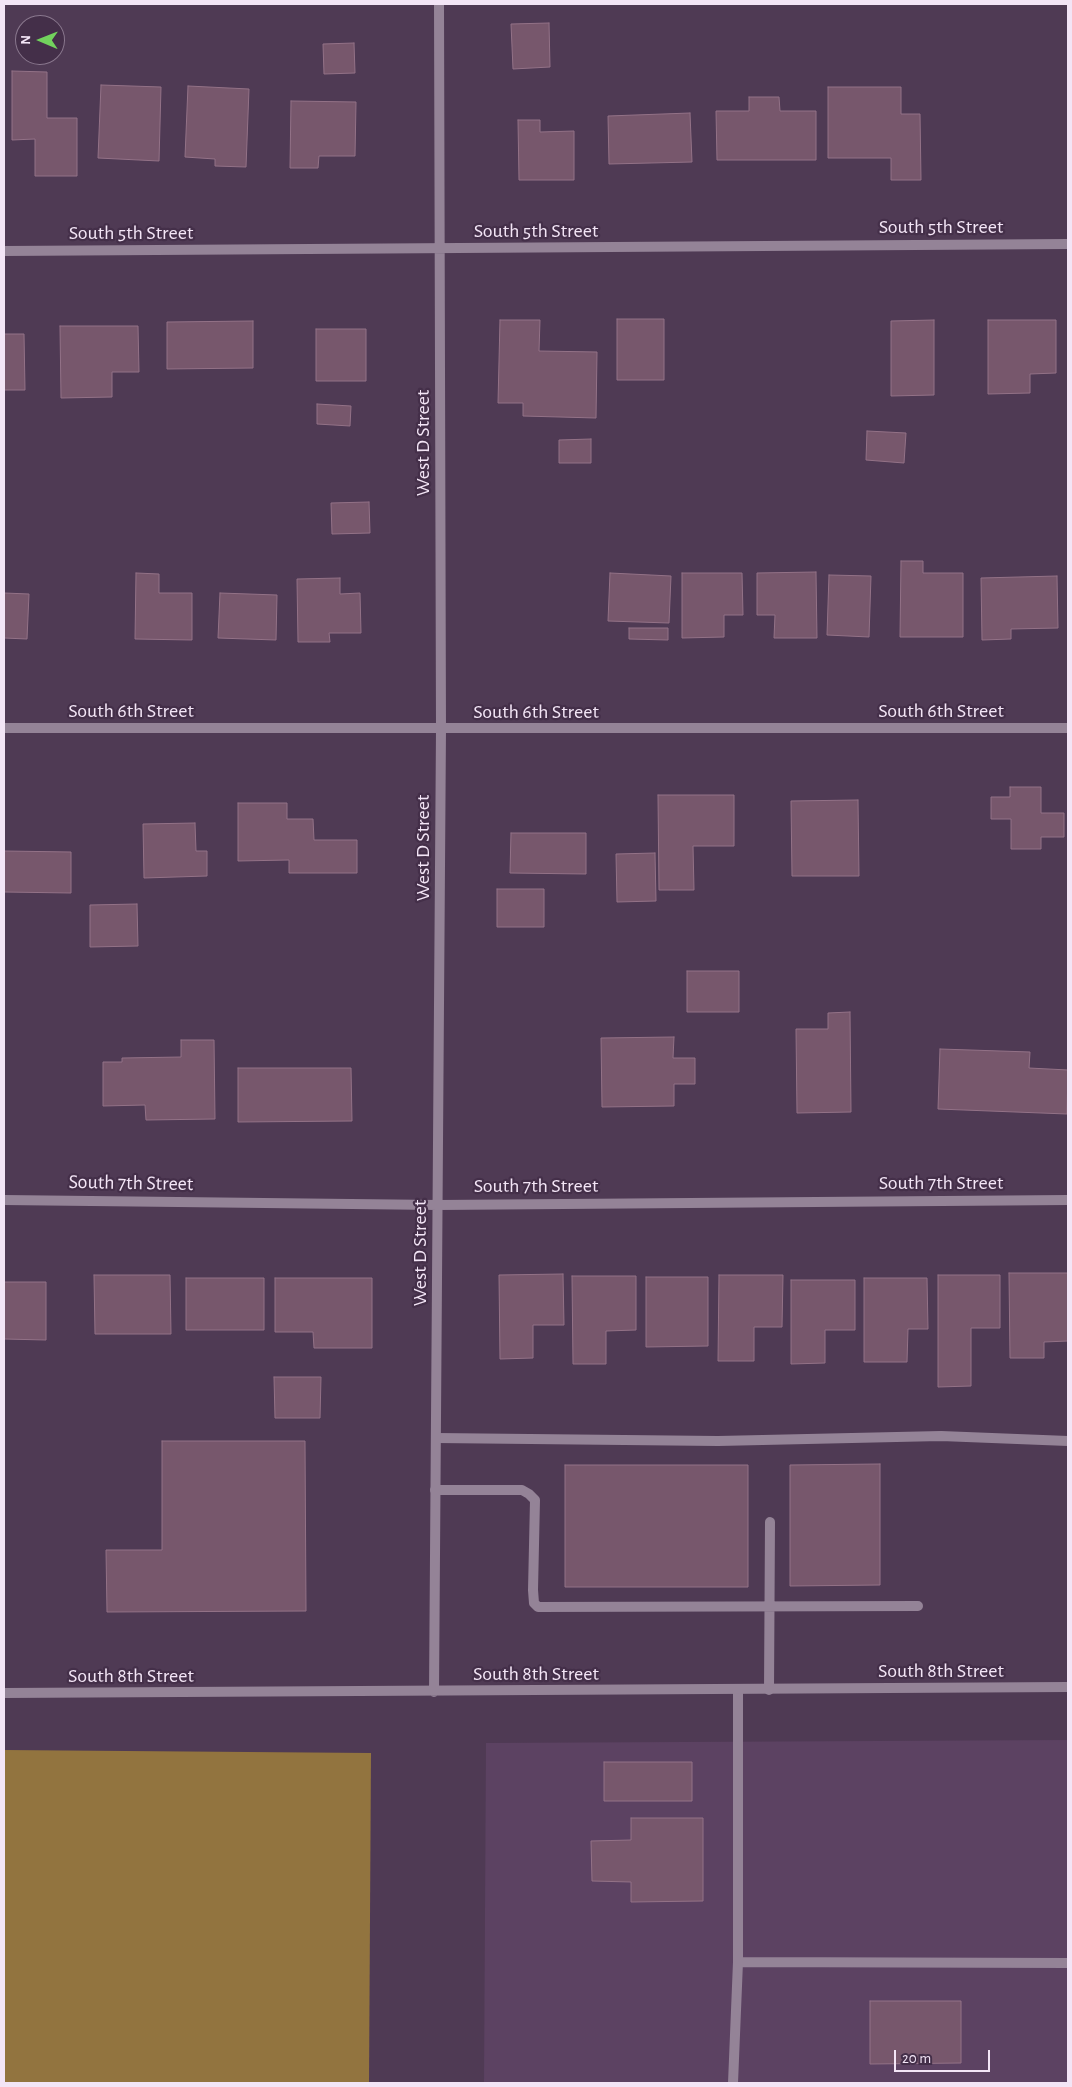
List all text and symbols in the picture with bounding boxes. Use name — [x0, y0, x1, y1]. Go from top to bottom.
north arrow — [15, 15, 65, 65]
text: N — [19, 35, 33, 45]
street label: South 5th Street — [879, 215, 1003, 239]
street label: South 5th Street — [474, 219, 598, 243]
street label: South 5th Street — [69, 221, 193, 245]
street label: West D Street — [411, 390, 435, 496]
street label: South 6th Street — [68, 699, 194, 723]
street label: South 6th Street — [878, 699, 1004, 723]
street label: South 6th Street — [473, 700, 599, 724]
street label: West D Street — [411, 795, 435, 901]
street label: South 7th Street — [68, 1170, 194, 1196]
street label: South 7th Street — [879, 1171, 1003, 1195]
street label: South 7th Street — [474, 1174, 598, 1198]
street label: West D Street — [408, 1200, 432, 1306]
street label: South 8th Street — [878, 1659, 1004, 1683]
street label: South 8th Street — [473, 1662, 599, 1686]
street label: South 8th Street — [68, 1664, 194, 1688]
scale bar — [897, 2040, 993, 2072]
text: 20 m — [902, 2051, 931, 2066]

